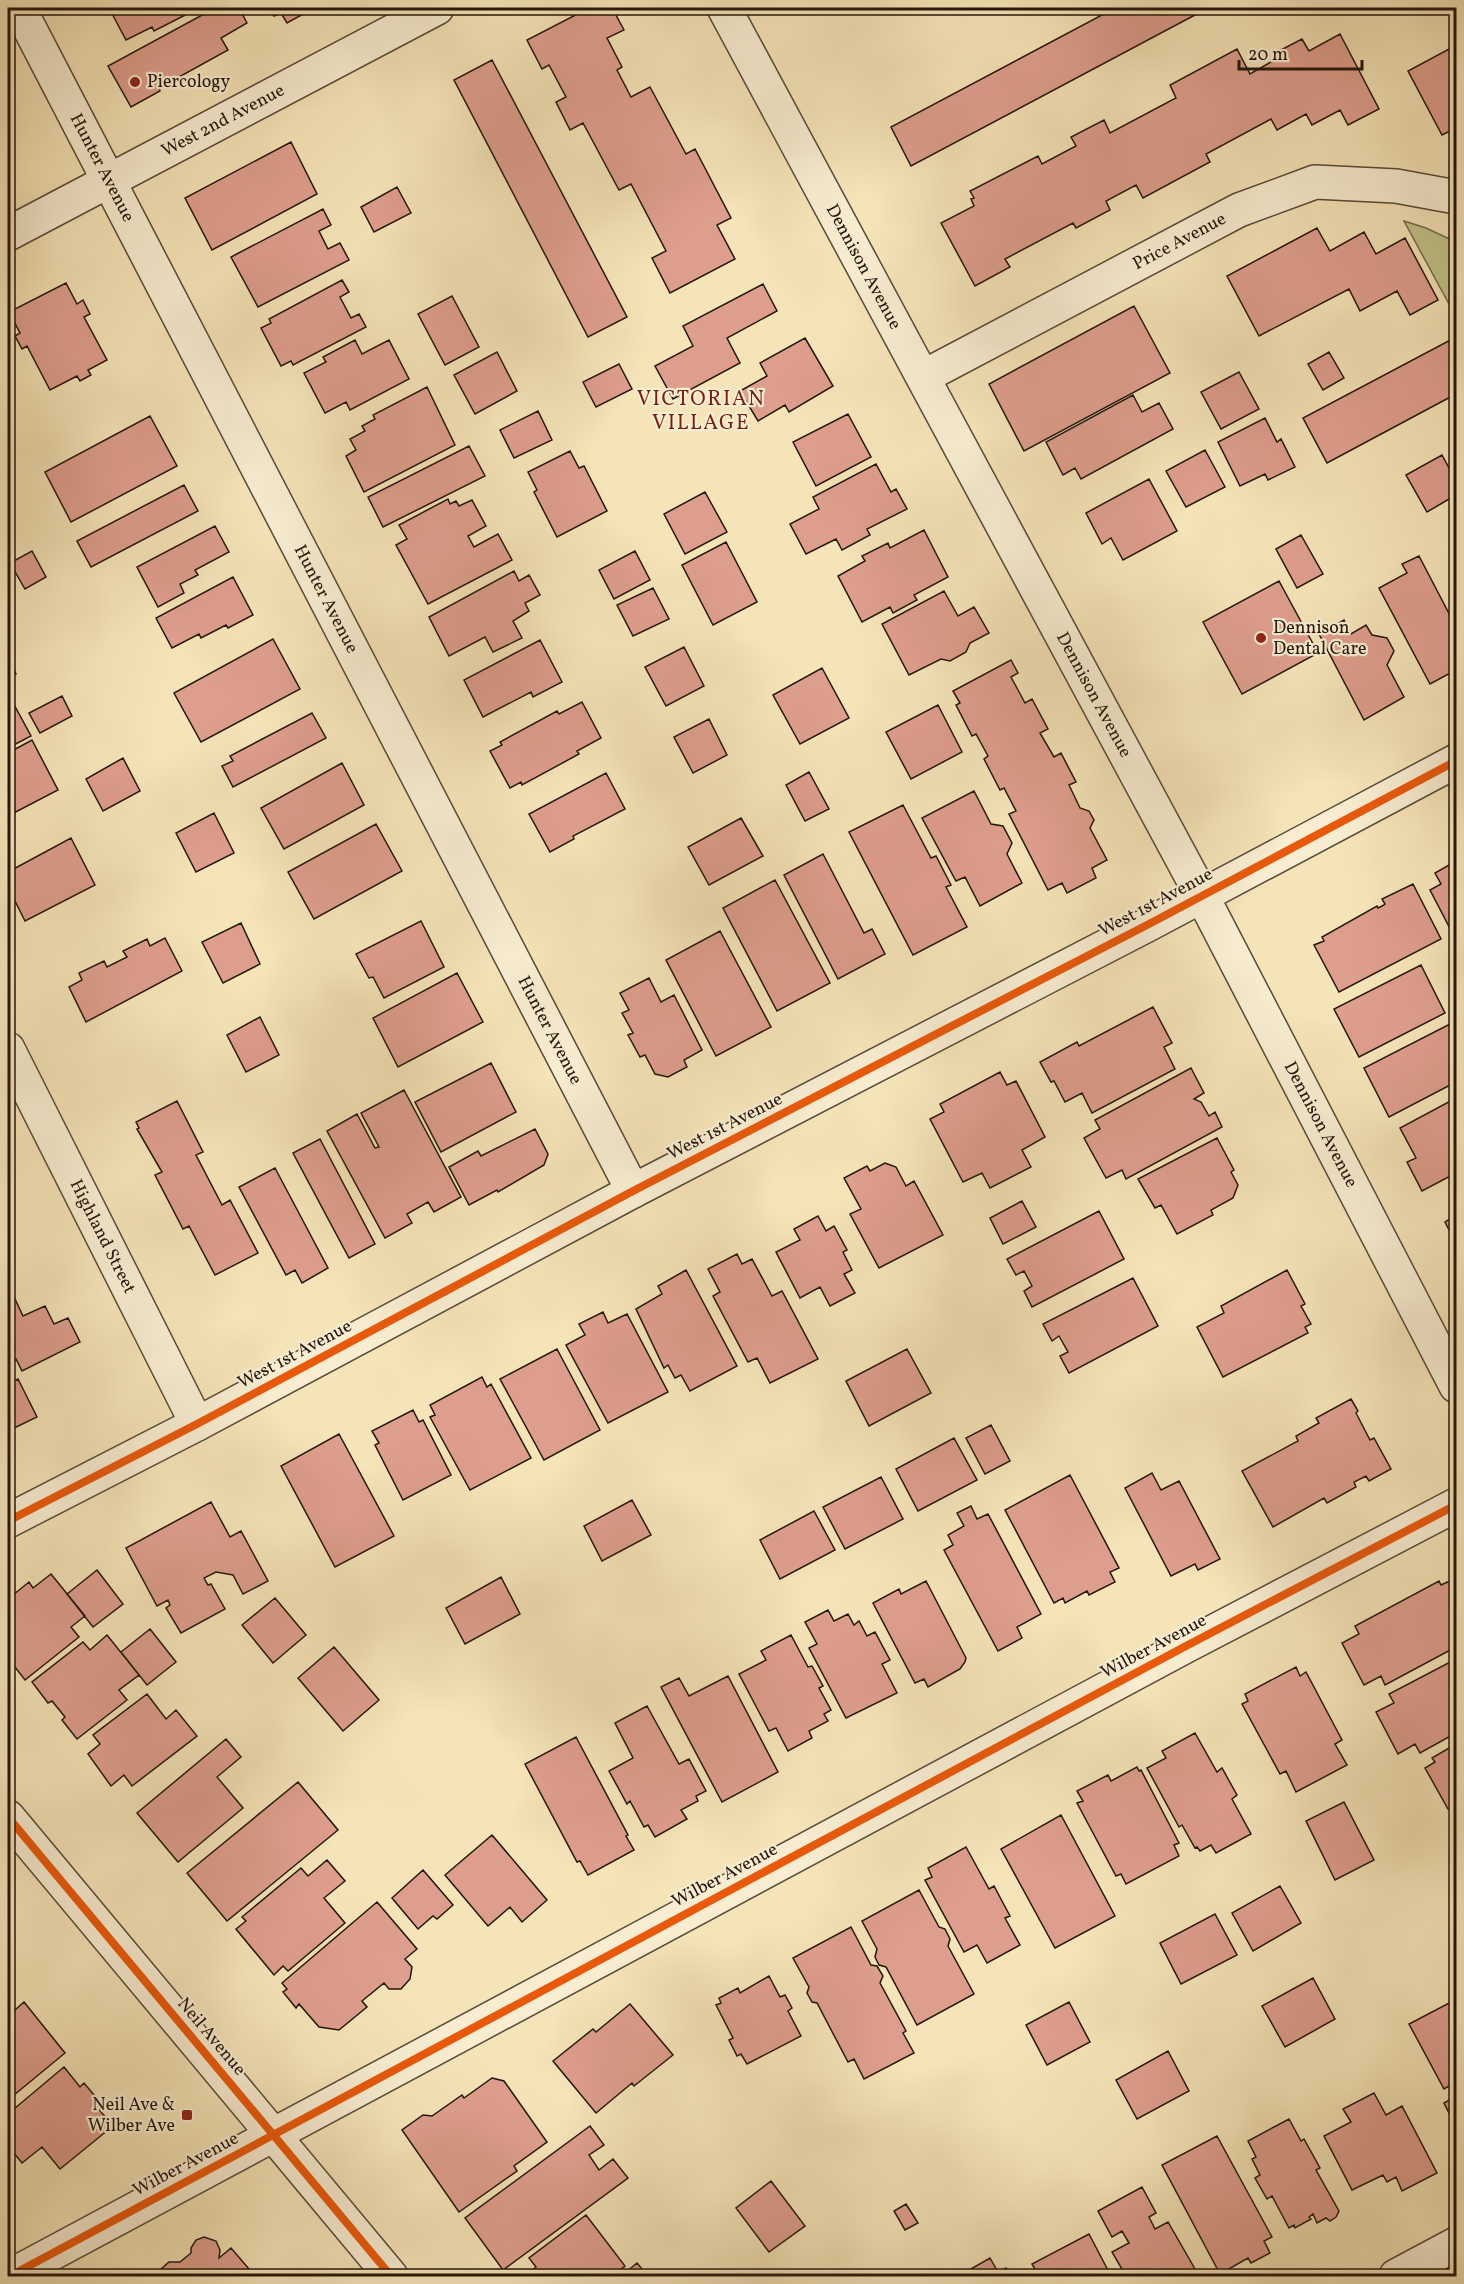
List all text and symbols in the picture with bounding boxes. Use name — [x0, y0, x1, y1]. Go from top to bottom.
scale bar — [1239, 33, 1362, 71]
text: 20 m — [1248, 43, 1288, 68]
place label: Piercology — [147, 70, 231, 95]
marker: Piercology — [128, 75, 142, 89]
street label: West 2nd Avenue — [157, 78, 289, 163]
street label: Hunter Avenue — [63, 109, 140, 226]
street label: Dennison Avenue — [819, 200, 907, 334]
street label: Price Avenue — [1128, 206, 1231, 277]
district label: VICTORIAN VILLAGE — [637, 385, 765, 438]
street label: Hunter Avenue — [287, 540, 364, 658]
place label: Dennison Dental Care — [1273, 616, 1366, 662]
street label: Dennison Avenue — [1050, 628, 1138, 762]
marker: Dennison Dental Care — [1254, 631, 1268, 645]
street label: West 1st Avenue — [1094, 862, 1218, 944]
street label: Hunter Avenue — [511, 972, 588, 1089]
street label: Dennison Avenue — [1277, 1057, 1364, 1192]
street label: West 1st Avenue — [663, 1087, 787, 1167]
street label: Highland Street — [63, 1175, 142, 1298]
street label: West 1st Avenue — [233, 1314, 357, 1396]
street label: Wilber Avenue — [1097, 1609, 1211, 1685]
street label: Wilber Avenue — [668, 1838, 782, 1914]
street label: Neil Avenue — [171, 1993, 251, 2081]
place label: Neil Ave & Wilber Ave — [88, 2093, 175, 2139]
marker: Neil Ave & Wilber Ave — [180, 2108, 194, 2122]
street label: Wilber Avenue — [129, 2127, 243, 2203]

